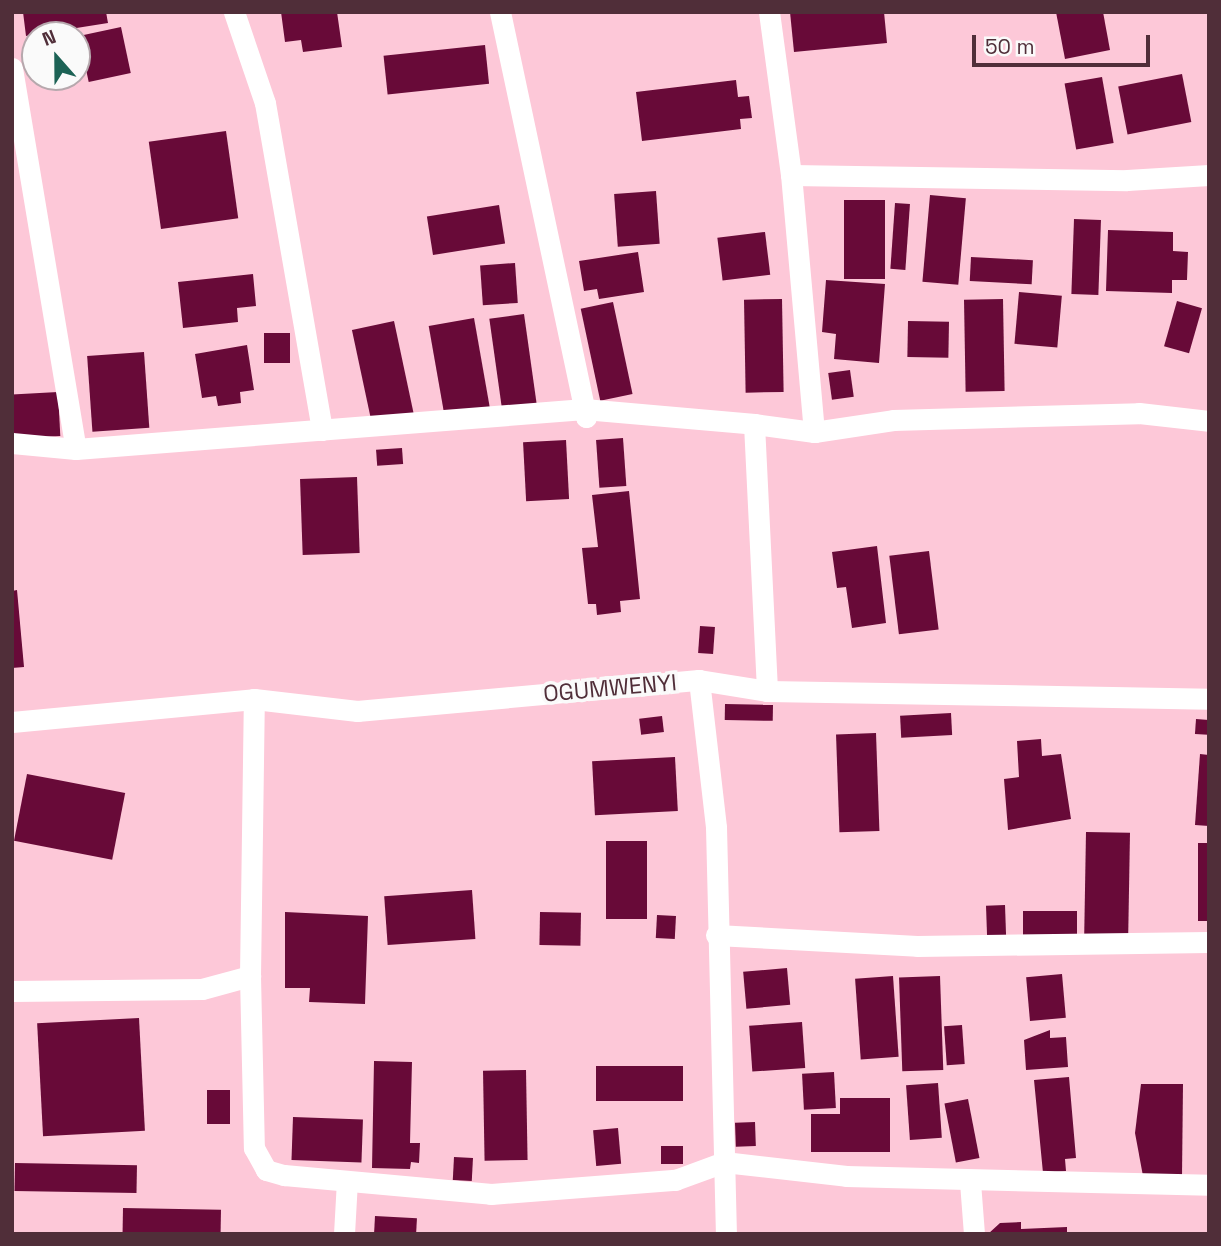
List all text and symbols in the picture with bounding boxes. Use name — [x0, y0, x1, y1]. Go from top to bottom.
north arrow — [21, 21, 91, 91]
scale bar — [976, 21, 1154, 65]
text: N — [39, 24, 59, 52]
text: 50 m — [985, 33, 1035, 60]
street label: OGUMWENYI — [542, 668, 678, 708]

